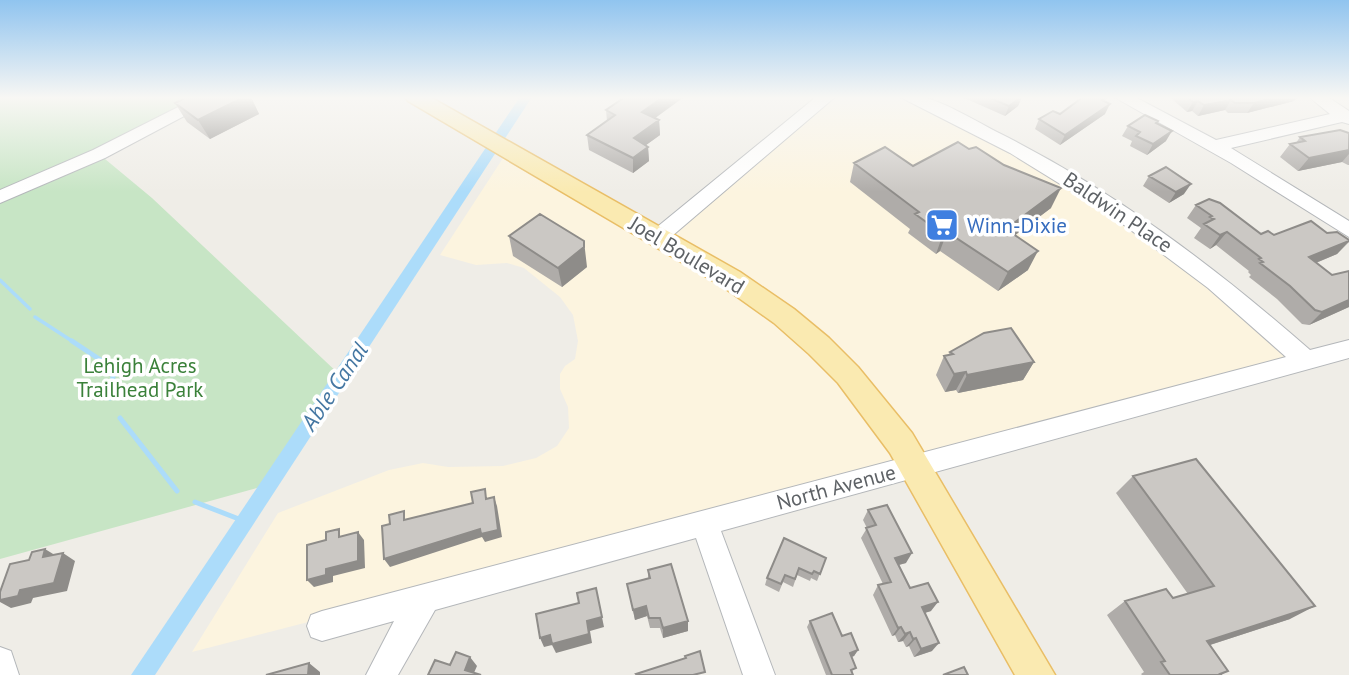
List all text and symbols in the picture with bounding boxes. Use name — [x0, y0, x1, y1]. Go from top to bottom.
street label: Baldwin Place — [1058, 166, 1178, 258]
supermarket icon: Winn-Dixie — [923, 206, 961, 244]
street label: Joel Boulevard — [624, 209, 750, 300]
place label: Winn-Dixie — [967, 212, 1067, 239]
water label: Able Canal — [293, 336, 374, 436]
park label: Lehigh Acres Trailhead Park — [77, 352, 203, 403]
street label: North Avenue — [773, 458, 899, 516]

